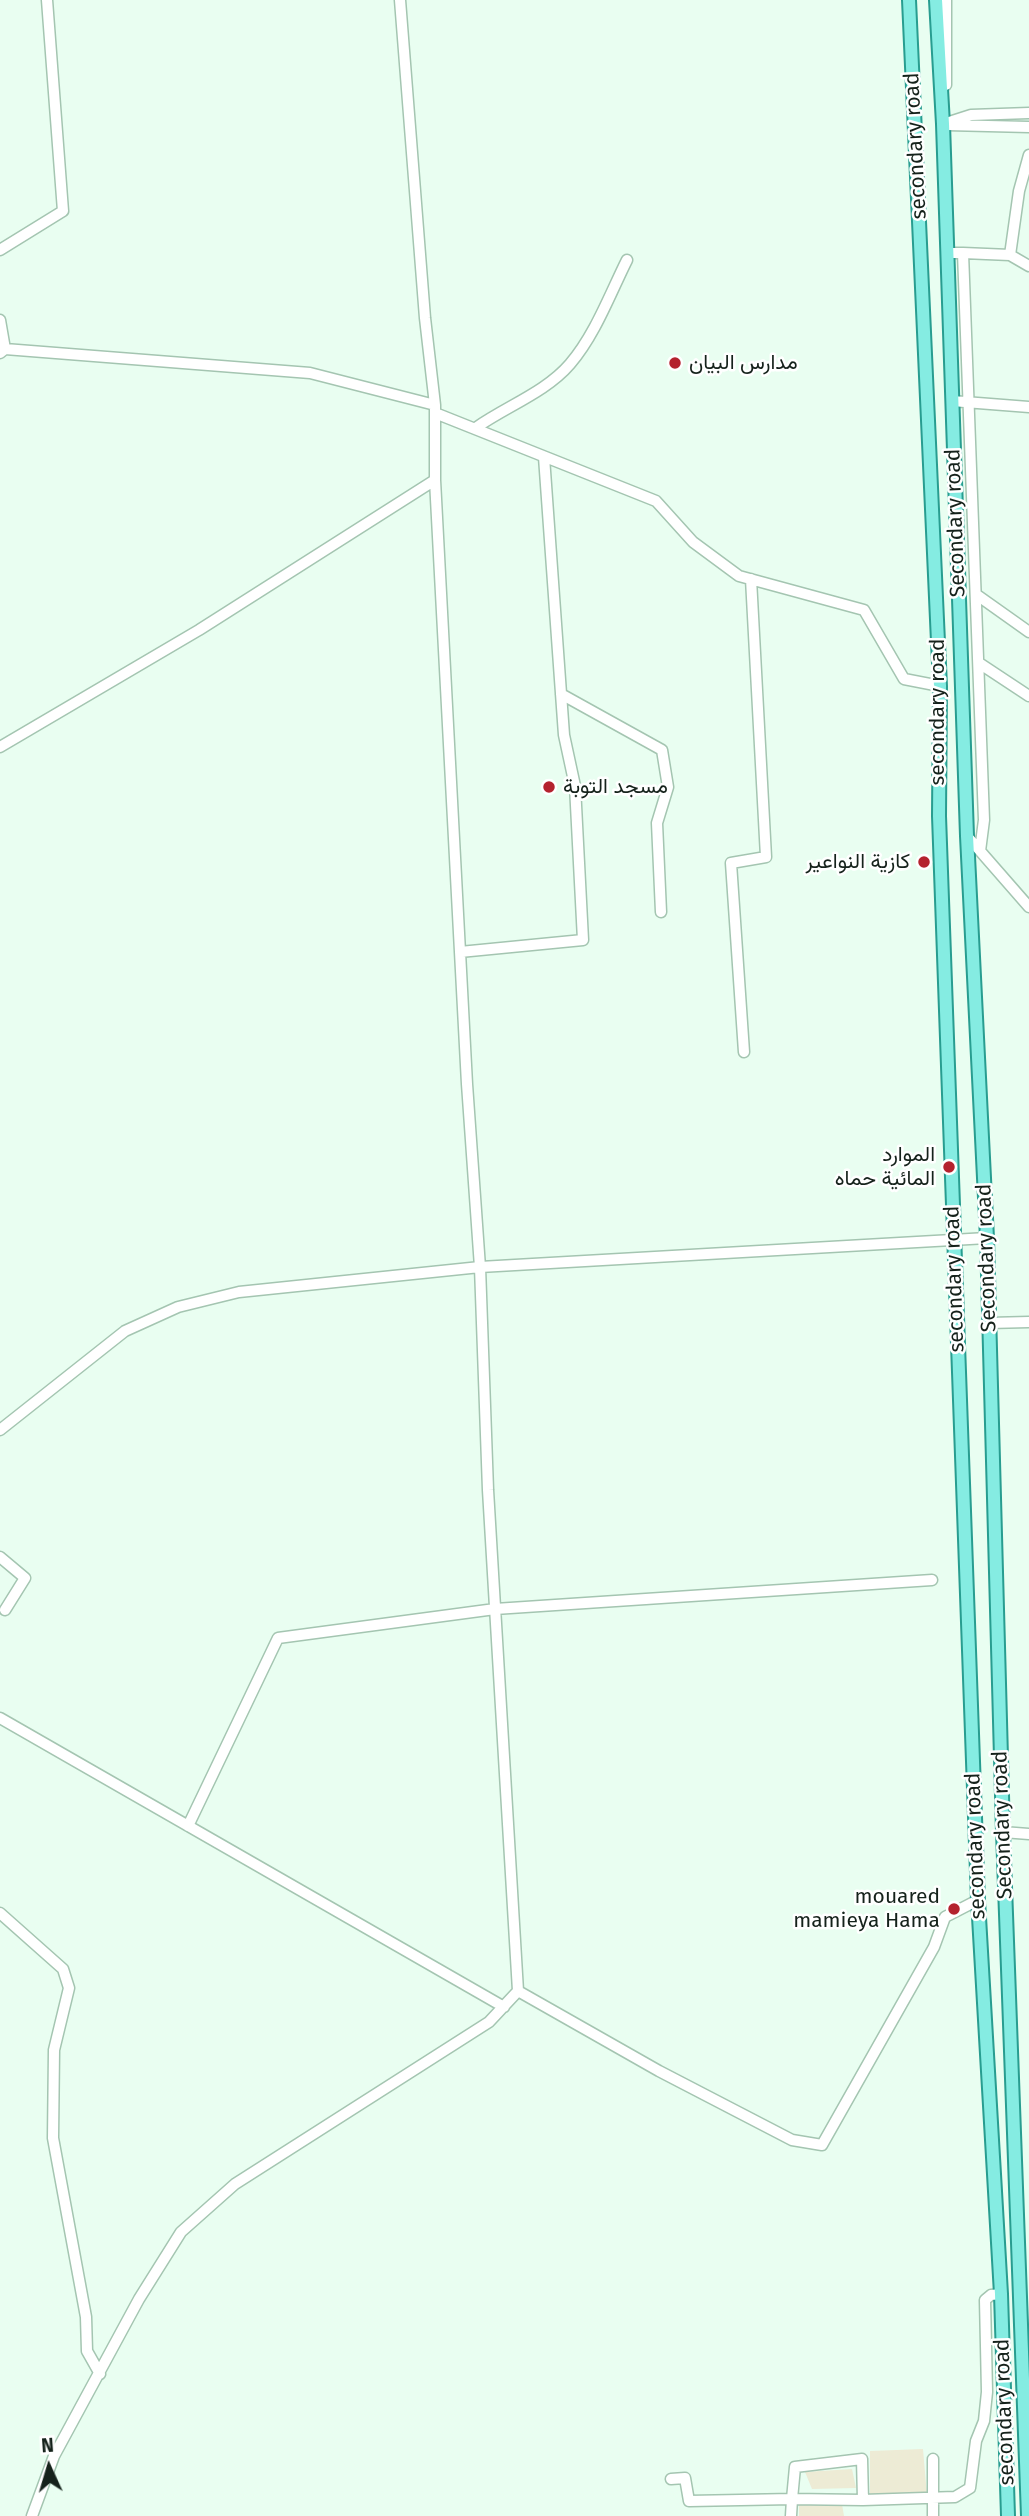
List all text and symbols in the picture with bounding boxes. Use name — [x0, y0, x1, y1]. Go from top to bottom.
street label: secondary road — [900, 72, 932, 220]
place label: مدارس البيان — [689, 350, 798, 376]
marker: مدارس البيان — [667, 355, 683, 371]
street label: Secondary road — [941, 448, 971, 598]
street label: secondary road — [925, 639, 951, 785]
place label: مسجد التوبة — [563, 774, 668, 800]
marker: مسجد التوبة — [541, 779, 557, 795]
place label: كازية النواعير — [805, 849, 910, 875]
marker: كازية النواعير — [916, 854, 932, 870]
place label: الموارد المائية حماه — [835, 1142, 935, 1192]
marker: الموارد المائية حماه — [941, 1159, 957, 1175]
street label: Secondary road — [972, 1183, 1002, 1333]
street label: secondary road — [940, 1205, 970, 1353]
street label: Secondary road — [988, 1750, 1018, 1900]
street label: secondary road — [961, 1772, 991, 1920]
place label: mouared mamieya Hama — [793, 1884, 940, 1934]
marker: mouared mamieya Hama — [946, 1901, 962, 1917]
street label: secondary road — [990, 2338, 1020, 2486]
north arrow — [14, 2432, 84, 2502]
text: N — [40, 2434, 55, 2457]

